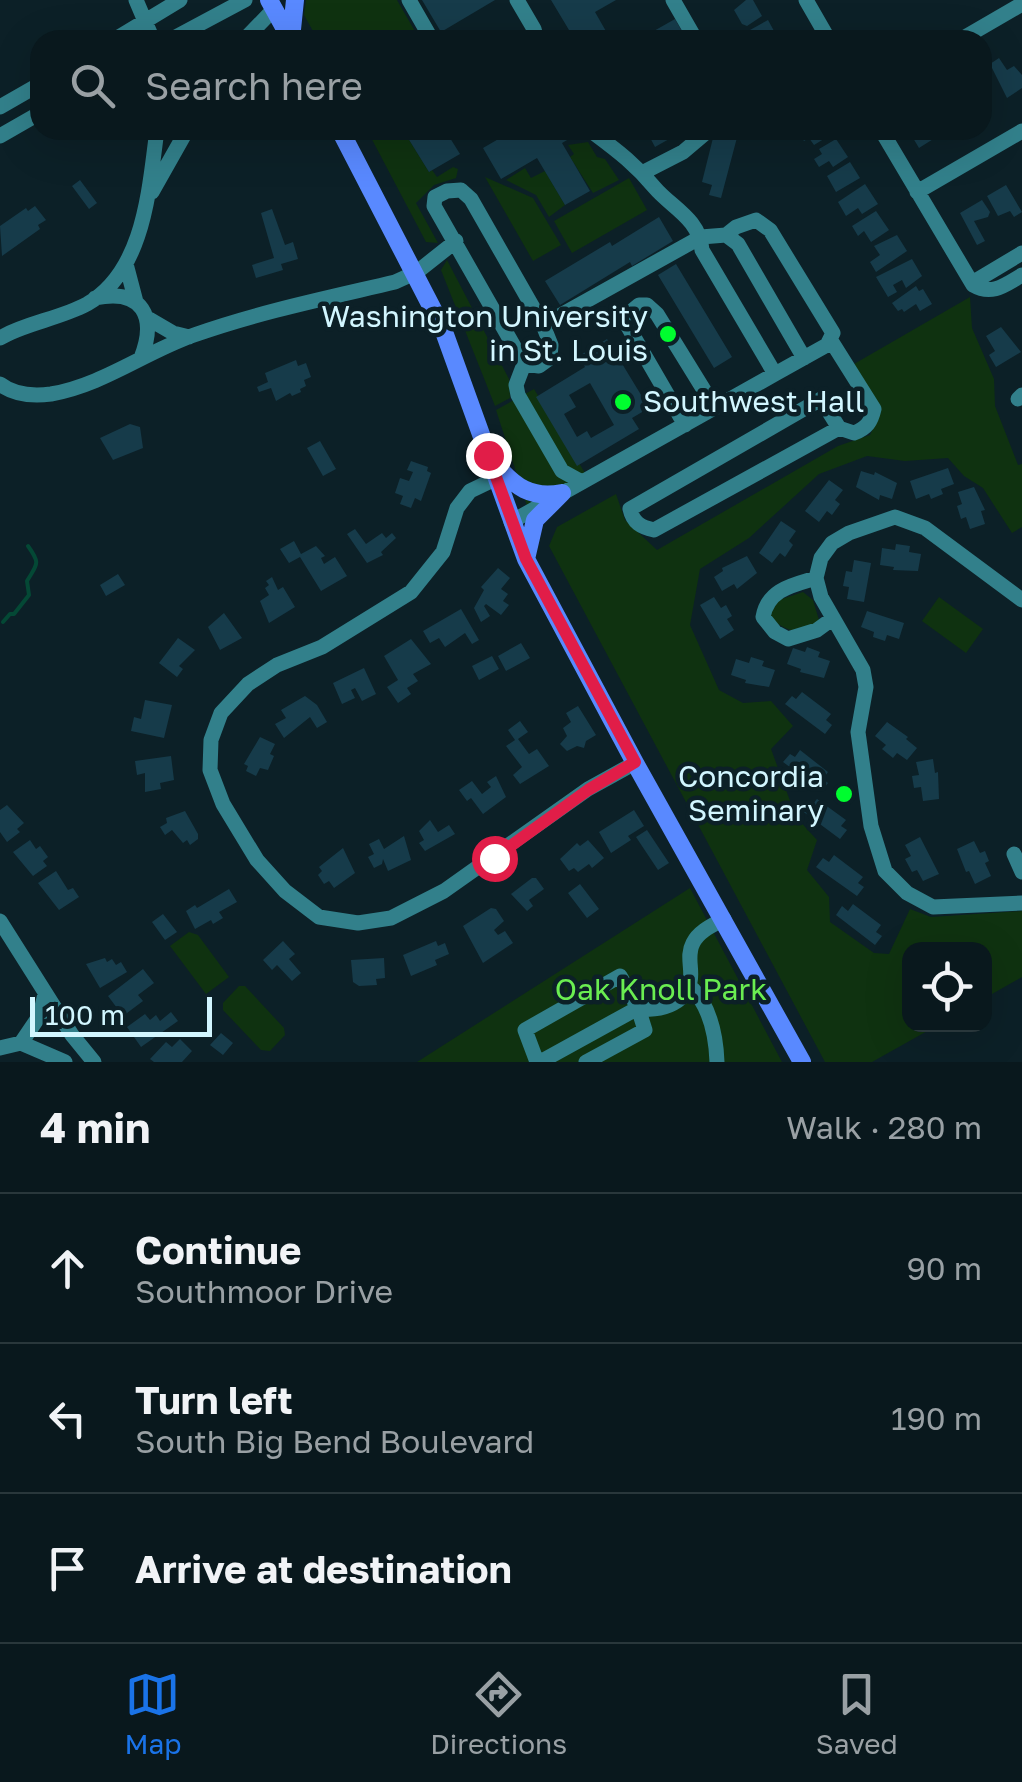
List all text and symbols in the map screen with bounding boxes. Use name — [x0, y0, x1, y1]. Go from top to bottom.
search box — [30, 30, 992, 140]
icon: search — [65, 58, 120, 113]
text: Search here — [145, 63, 363, 108]
place label: Washington University in St. Louis — [321, 298, 648, 368]
marker: Washington University in St. Louis — [657, 323, 679, 345]
place label: Southwest Hall — [643, 383, 864, 419]
marker: Southwest Hall — [612, 391, 634, 413]
route end — [466, 433, 512, 479]
place label: Concordia Seminary — [678, 758, 824, 828]
marker: Concordia Seminary — [833, 783, 855, 805]
route start — [472, 836, 518, 882]
map controls — [902, 942, 992, 1032]
button: locate — [902, 942, 992, 1032]
park label: Oak Knoll Park — [555, 971, 767, 1007]
scale bar — [30, 992, 212, 1036]
text: 100 m — [45, 998, 125, 1031]
text: 4 min — [40, 1102, 150, 1152]
text: Walk · 280 m — [786, 1108, 982, 1146]
text: Continue — [135, 1227, 301, 1272]
icon: ahead — [40, 1241, 95, 1296]
text: 90 m — [906, 1249, 982, 1287]
text: Southmoor Drive — [135, 1272, 393, 1310]
text: Turn left — [135, 1377, 293, 1422]
icon: left — [40, 1391, 95, 1446]
text: 190 m — [891, 1399, 982, 1437]
text: South Big Bend Boulevard — [135, 1422, 534, 1460]
icon: arrive — [40, 1541, 95, 1596]
text: Arrive at destination — [135, 1546, 512, 1591]
tab: Map — [124, 1667, 182, 1760]
tab: Directions — [430, 1667, 567, 1760]
tab: Saved — [816, 1667, 898, 1760]

